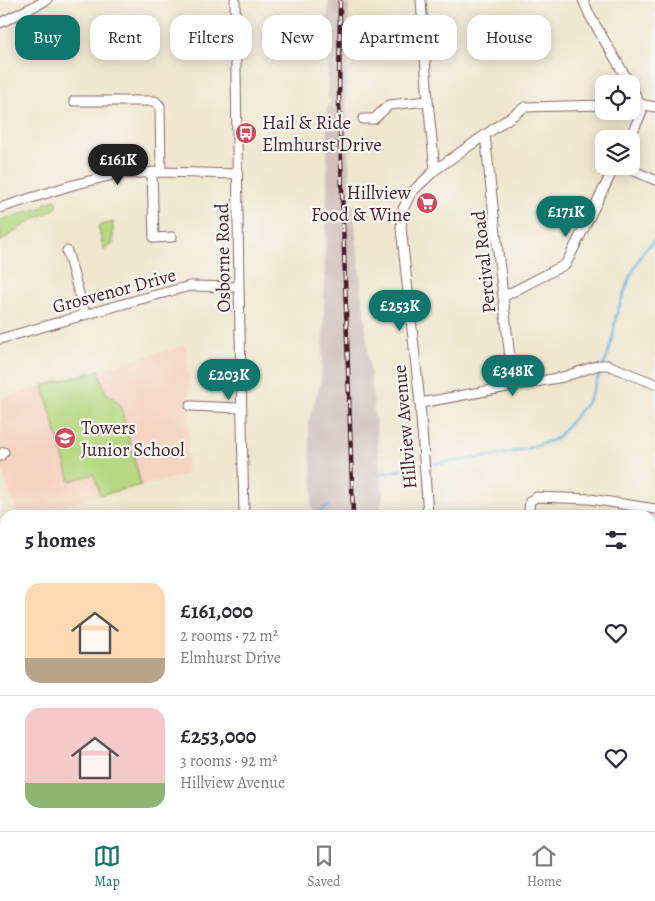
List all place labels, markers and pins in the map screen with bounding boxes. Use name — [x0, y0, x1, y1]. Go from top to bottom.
place label: Hail & Ride Elmhurst Drive — [262, 110, 382, 158]
bus stop icon: Hail & Ride Elmhurst Drive — [234, 121, 258, 145]
pin: £161K — [83, 144, 153, 186]
place label: Hillview Food & Wine — [311, 180, 412, 228]
supermarket icon: Hillview Food & Wine — [415, 191, 439, 215]
pin: £171K — [531, 196, 601, 238]
pin: £253K — [365, 290, 435, 332]
pin: £348K — [478, 354, 548, 397]
pin: £203K — [194, 358, 264, 401]
place label: Towers Junior School — [81, 415, 185, 463]
school or university icon: Towers Junior School — [53, 426, 77, 450]

